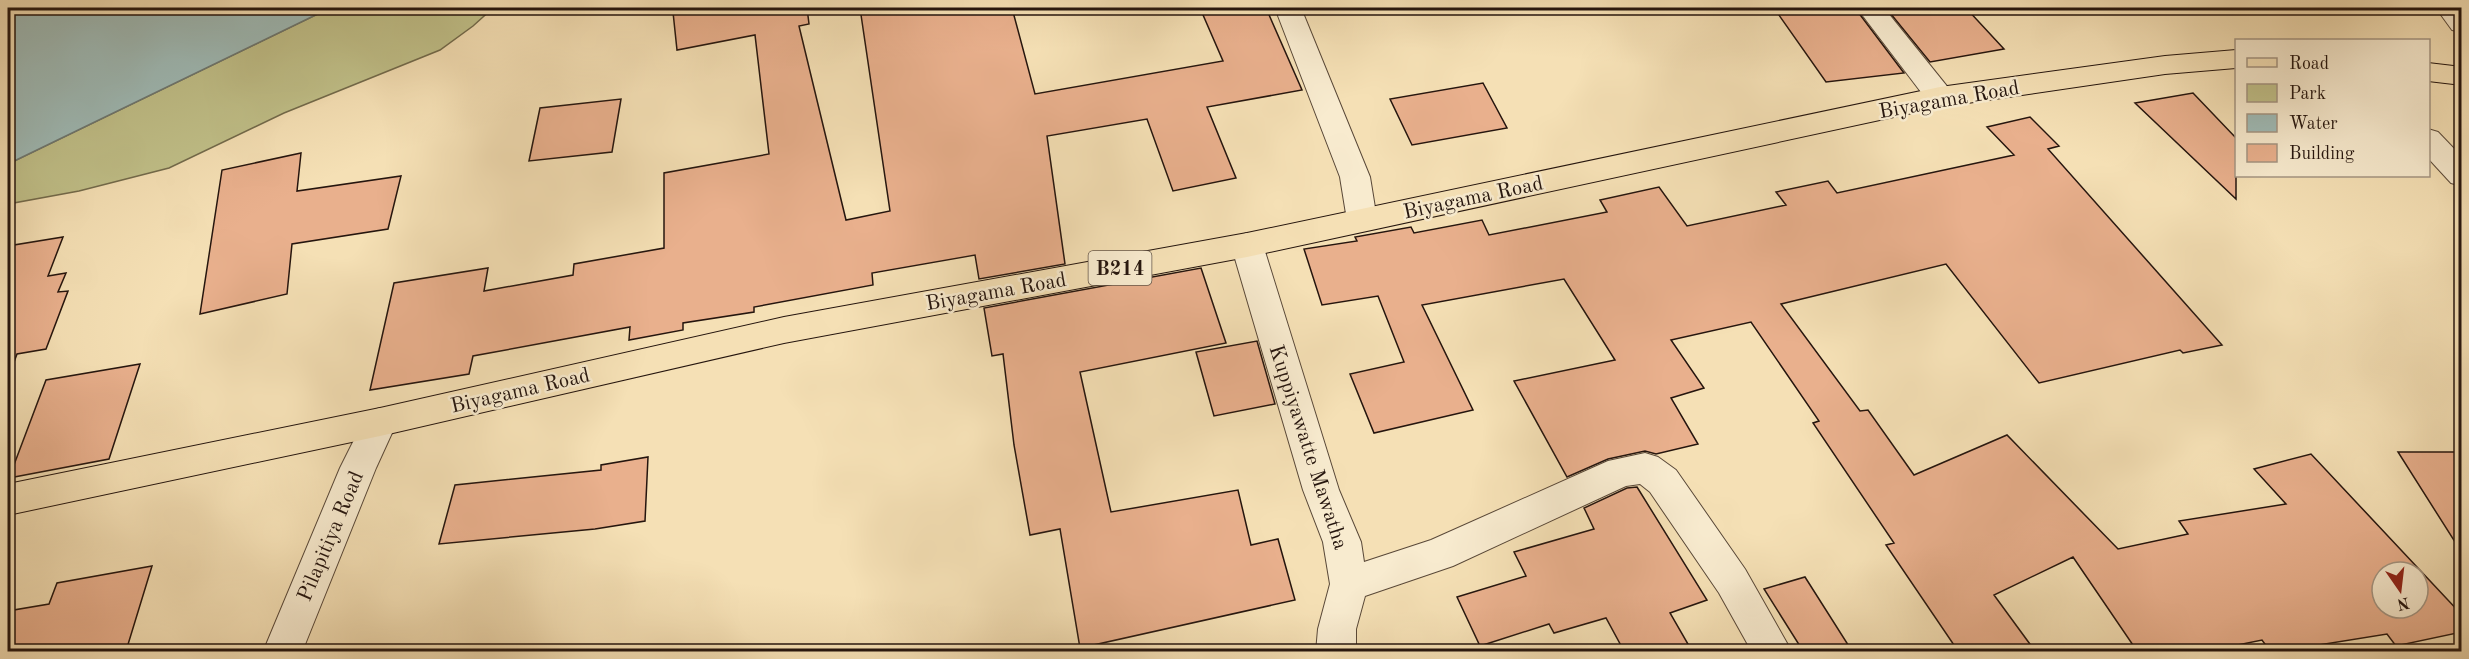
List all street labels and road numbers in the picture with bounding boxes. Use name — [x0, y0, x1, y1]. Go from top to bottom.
street label: Biyagama Road — [1877, 78, 2021, 123]
street label: Biyagama Road — [1401, 173, 1545, 224]
road number: B214 — [1088, 251, 1152, 285]
street label: Biyagama Road — [924, 270, 1068, 315]
street label: Kuppiyawatte Mawatha — [1265, 343, 1351, 552]
street label: Biyagama Road — [449, 365, 592, 418]
street label: Pilapitiya Road — [295, 468, 368, 605]

